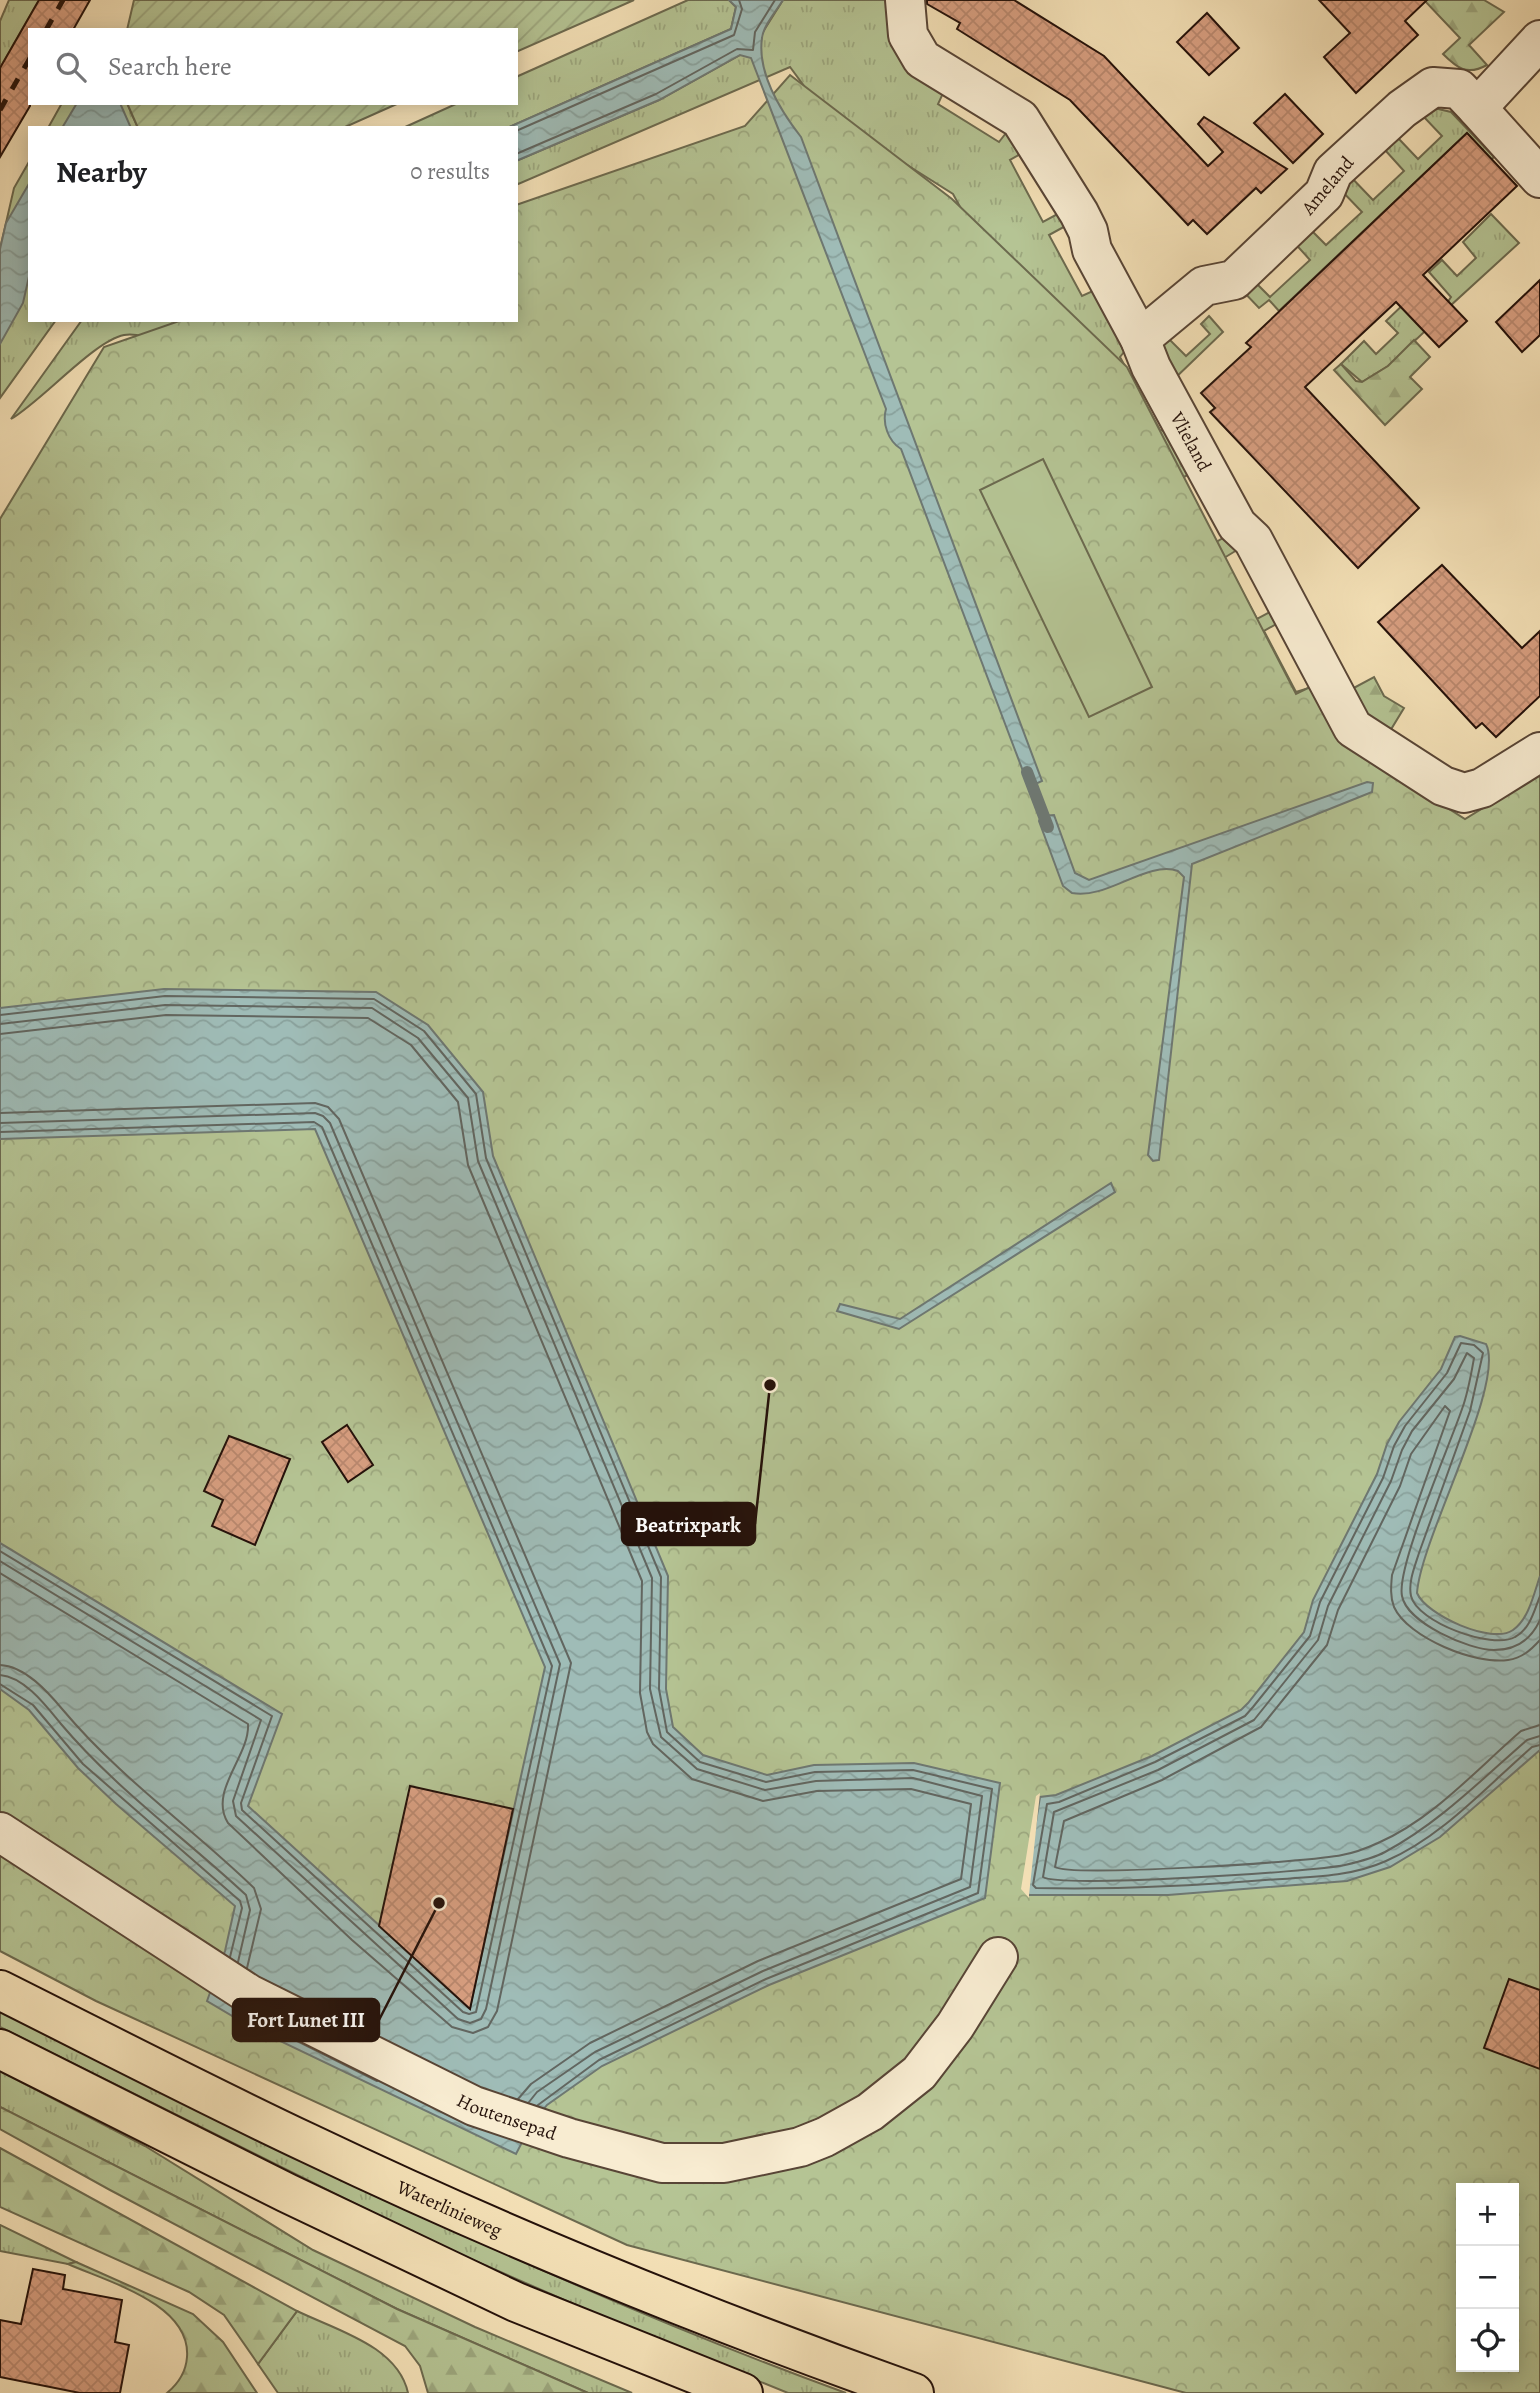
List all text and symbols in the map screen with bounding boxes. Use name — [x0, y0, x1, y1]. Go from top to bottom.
search box — [28, 28, 518, 105]
icon: search — [52, 48, 90, 86]
text: Search here — [108, 49, 232, 84]
street label: Ameland — [1295, 150, 1360, 221]
text: Nearby — [56, 152, 147, 192]
text: 0 results — [410, 156, 490, 187]
street label: Vlieland — [1163, 406, 1218, 477]
callout: Beatrixpark — [622, 1503, 755, 1545]
text: Beatrixpark — [635, 1511, 741, 1539]
callout: Fort Lunet III — [233, 1999, 379, 2041]
text: Fort Lunet III — [247, 2006, 365, 2034]
street label: Houtensepad — [452, 2087, 561, 2147]
street label: Waterlinieweg — [392, 2174, 506, 2244]
map controls — [1456, 2183, 1519, 2372]
button: + — [1456, 2183, 1519, 2246]
button: − — [1456, 2246, 1519, 2309]
button: locate — [1456, 2309, 1519, 2372]

